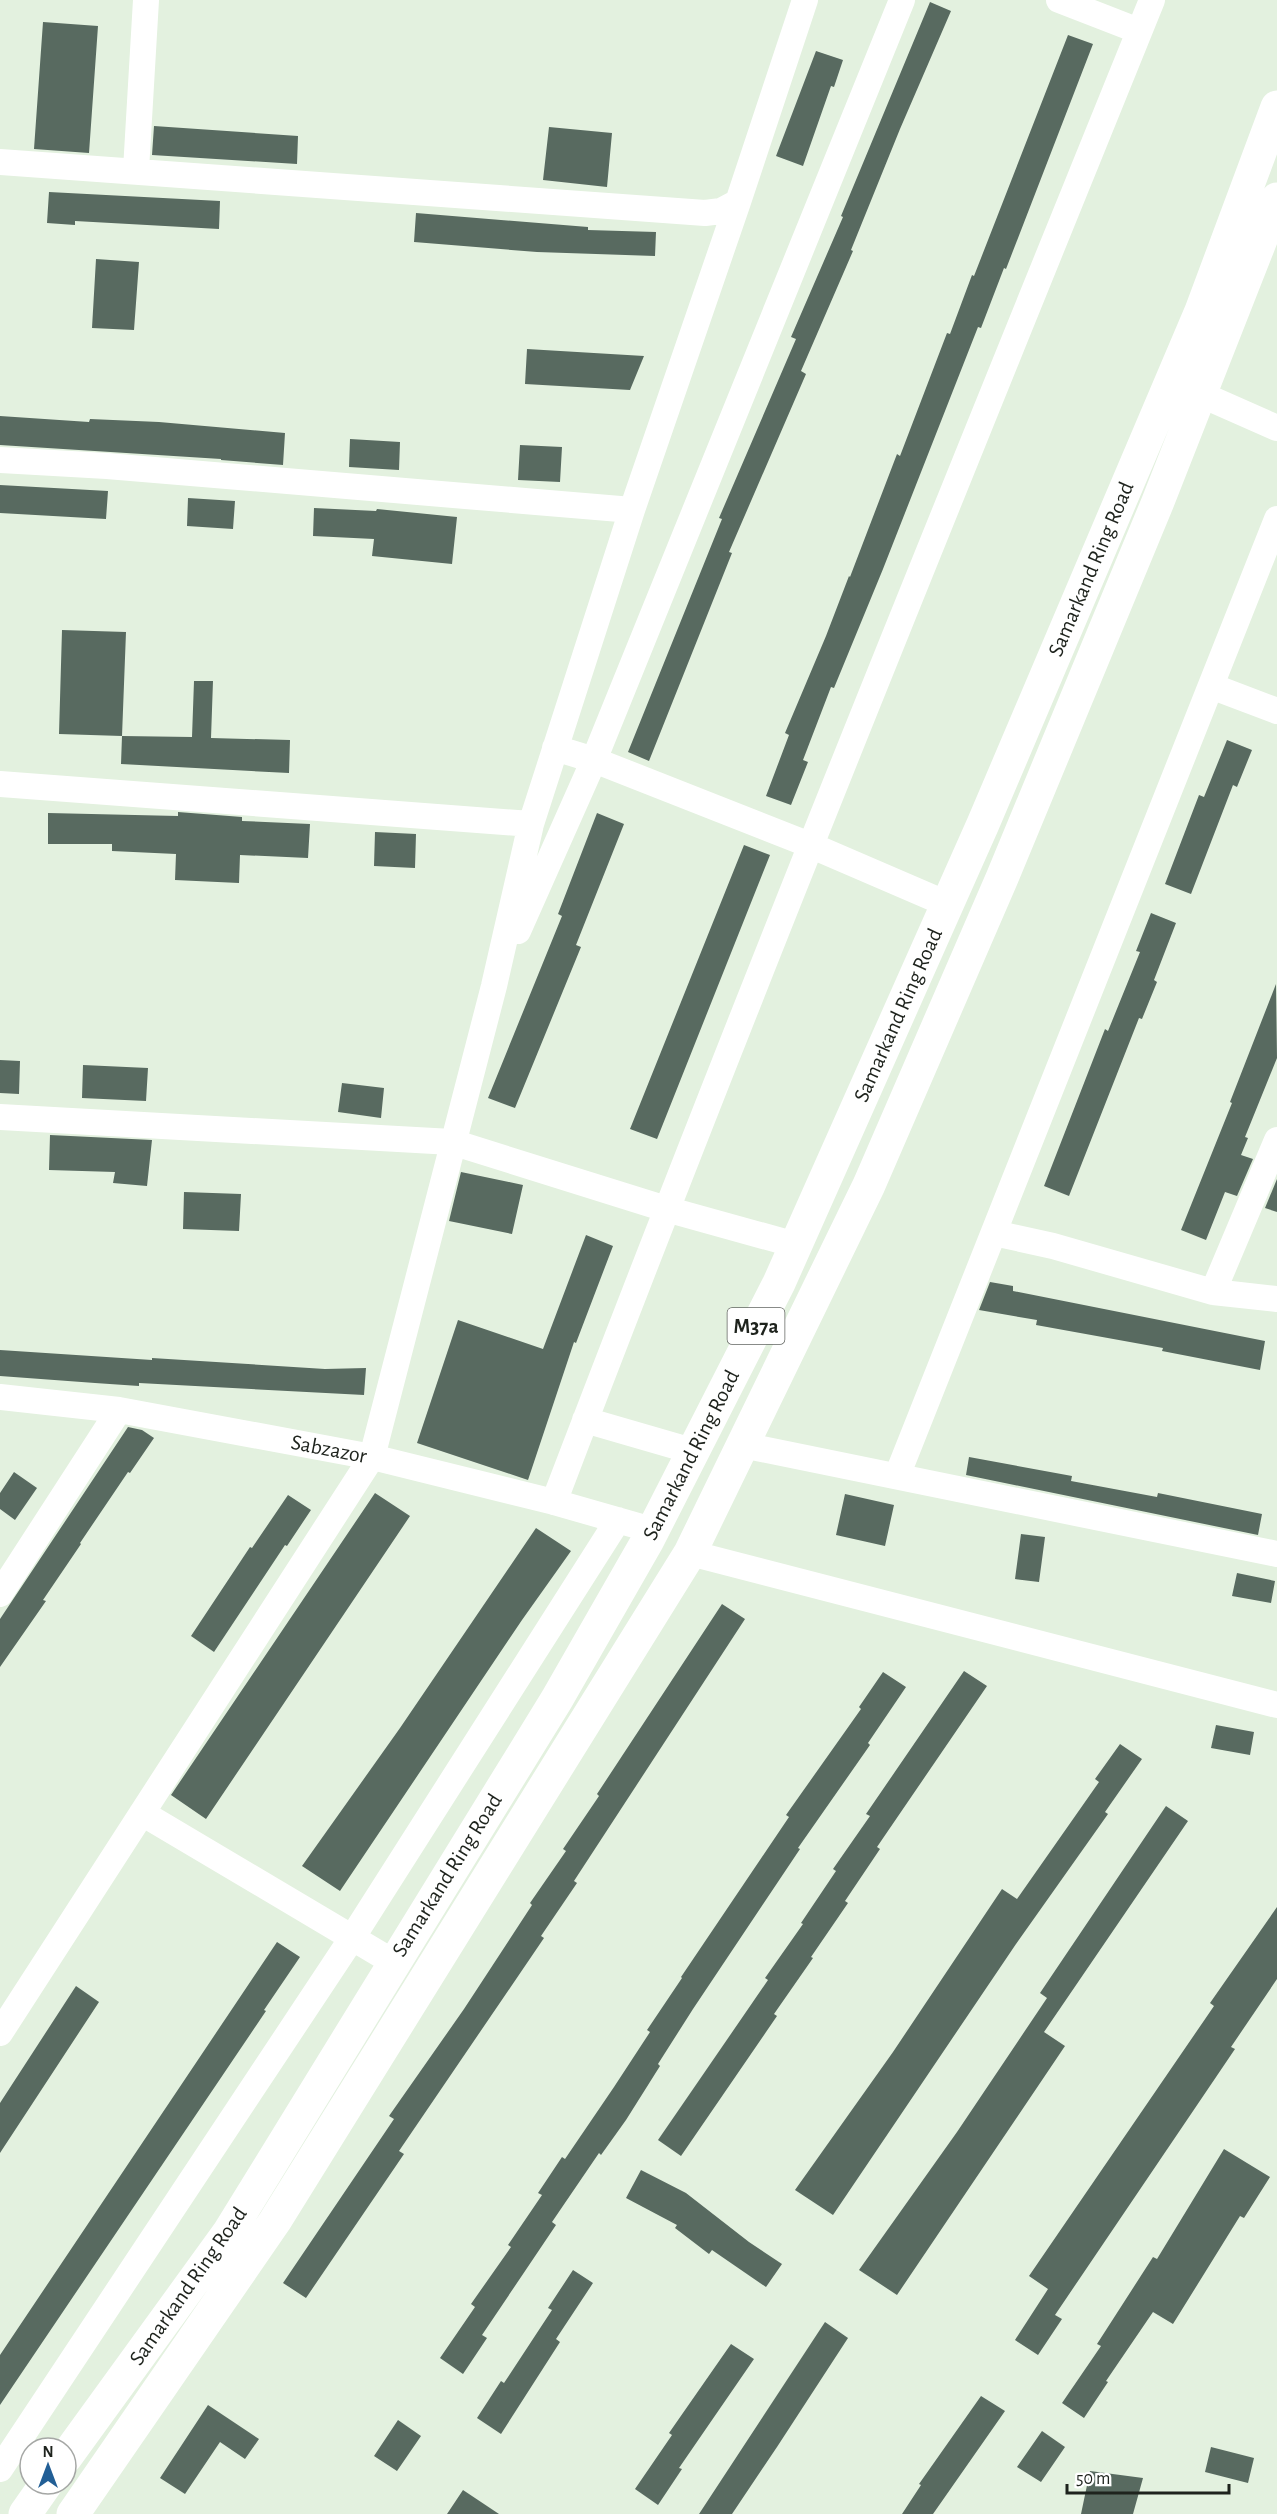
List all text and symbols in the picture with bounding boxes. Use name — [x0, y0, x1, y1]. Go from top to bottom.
street label: Samarkand Ring Road — [1044, 478, 1138, 660]
street label: Samarkand Ring Road — [850, 925, 946, 1105]
road number: M37a — [728, 1308, 784, 1344]
street label: Samarkand Ring Road — [639, 1366, 743, 1544]
street label: Sabzazor — [289, 1431, 369, 1467]
street label: Samarkand Ring Road — [388, 1790, 506, 1960]
street label: Samarkand Ring Road — [125, 2203, 251, 2369]
north arrow — [18, 2436, 78, 2496]
text: N — [42, 2444, 54, 2460]
scale bar — [1067, 2457, 1229, 2495]
text: 50 m — [1076, 2470, 1110, 2488]

